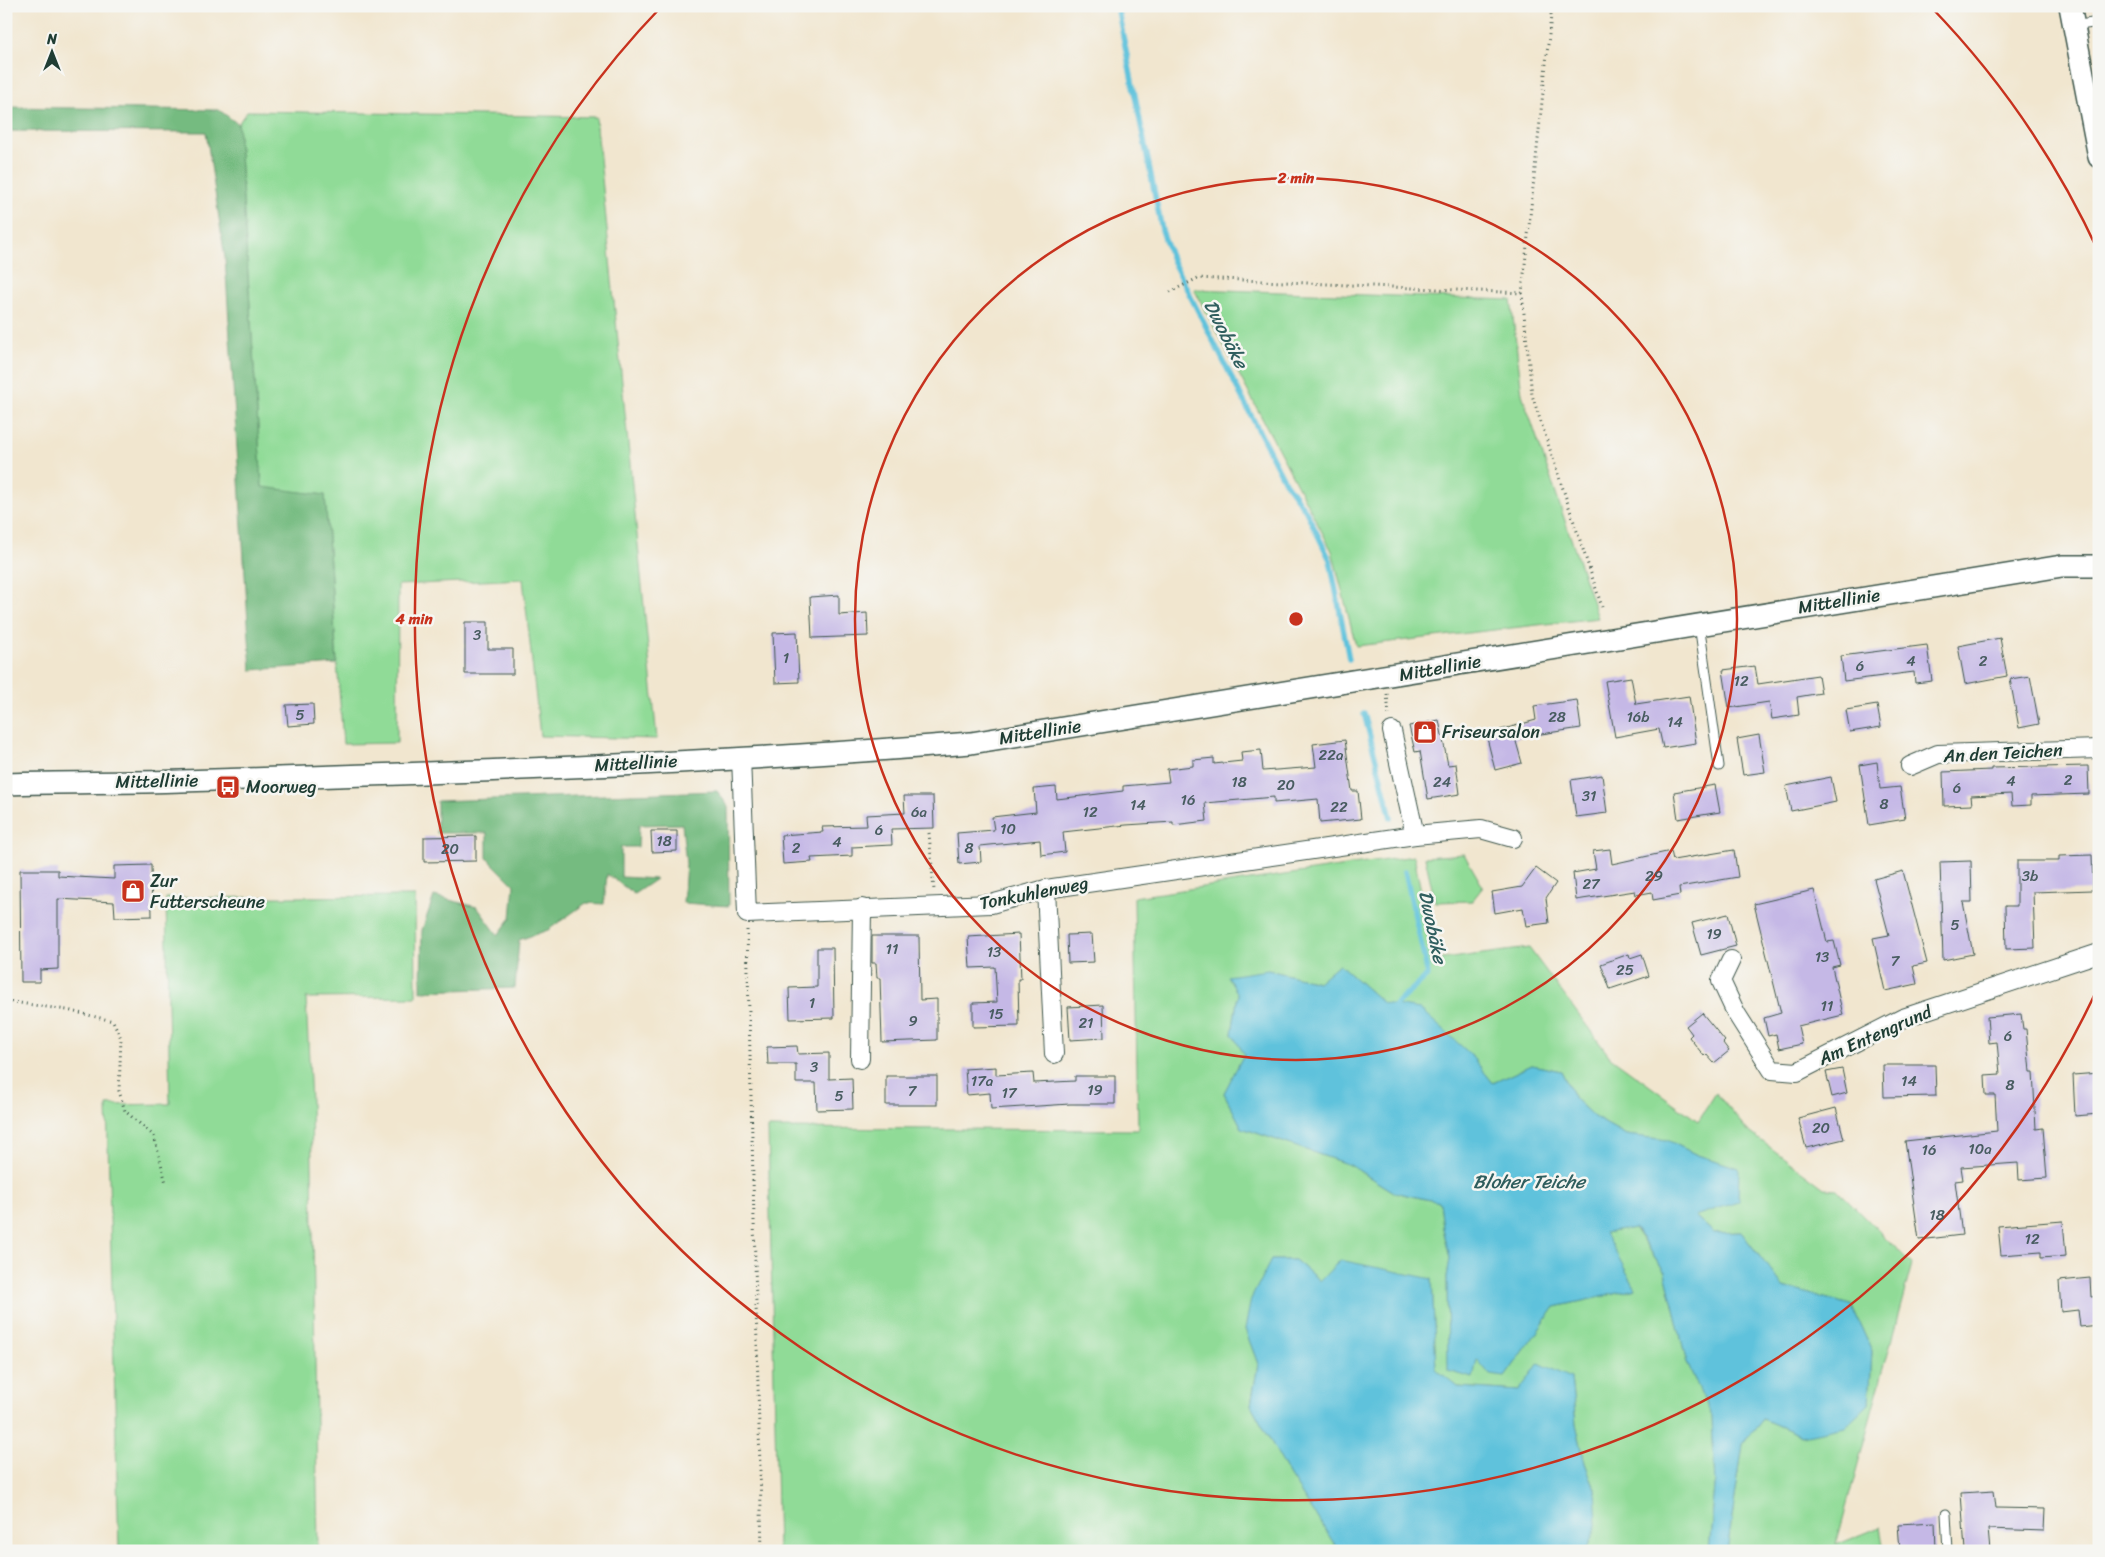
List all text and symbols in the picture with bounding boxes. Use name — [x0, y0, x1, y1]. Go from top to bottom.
text: N — [46, 27, 57, 52]
north arrow — [28, 28, 78, 78]
text: 2 min — [1277, 165, 1315, 191]
water label: Dwobäke — [1195, 294, 1258, 376]
street label: Mittellinie — [1796, 579, 1882, 623]
text: 4 min — [394, 606, 433, 632]
centre of rings — [1287, 610, 1305, 628]
house number: 3 — [473, 622, 481, 648]
house number: 1 — [783, 645, 789, 671]
street label: Mittellinie — [1396, 645, 1484, 691]
house number: 4 — [1906, 648, 1916, 674]
house number: 2 — [1979, 648, 1988, 674]
house number: 6 — [1856, 653, 1864, 679]
house number: 12 — [1733, 668, 1749, 694]
house number: 5 — [295, 702, 305, 728]
house number: 28 — [1548, 704, 1566, 730]
house number: 16b — [1626, 704, 1650, 730]
house number: 14 — [1667, 709, 1683, 735]
street label: Mittellinie — [997, 710, 1083, 754]
place label: Friseursalon — [1442, 716, 1540, 748]
shop icon: Friseursalon — [1412, 719, 1438, 745]
street label: An den Teichen — [1942, 734, 2064, 772]
house number: 22a — [1319, 742, 1344, 768]
street label: Mittellinie — [594, 745, 678, 781]
street label: Mittellinie — [115, 764, 199, 798]
house number: 2 — [2064, 767, 2073, 793]
house number: 4 — [2006, 768, 2016, 794]
house number: 18 — [1231, 769, 1247, 795]
house number: 24 — [1433, 769, 1451, 795]
place label: Moorweg — [246, 771, 317, 803]
house number: 20 — [1277, 772, 1295, 798]
bus stop icon: Moorweg — [215, 774, 241, 800]
house number: 6 — [1953, 775, 1961, 801]
house number: 31 — [1582, 783, 1596, 809]
house number: 16 — [1181, 787, 1195, 813]
house number: 8 — [1879, 791, 1889, 817]
house number: 14 — [1130, 792, 1146, 818]
house number: 22 — [1330, 794, 1348, 820]
house number: 6a — [911, 799, 927, 825]
house number: 12 — [1082, 799, 1098, 825]
house number: 10 — [1000, 816, 1016, 842]
house number: 6 — [875, 817, 883, 843]
house number: 18 — [656, 828, 672, 854]
house number: 4 — [832, 829, 842, 855]
house number: 2 — [792, 835, 801, 861]
house number: 8 — [964, 835, 974, 861]
house number: 20 — [441, 836, 459, 862]
house number: 29 — [1645, 863, 1663, 889]
house number: 3b — [2022, 863, 2038, 889]
place label: Zur Futterscheune — [150, 865, 265, 918]
street label: Tonkuhlenweg — [977, 867, 1091, 919]
house number: 27 — [1582, 871, 1601, 897]
shop icon: Zur Futterscheune — [120, 878, 146, 904]
water label: Dwobäke — [1409, 888, 1457, 969]
house number: 5 — [1950, 912, 1960, 938]
house number: 19 — [1706, 921, 1722, 947]
house number: 11 — [886, 936, 898, 962]
house number: 13 — [987, 939, 1001, 965]
house number: 13 — [1815, 944, 1829, 970]
house number: 7 — [1891, 948, 1901, 974]
house number: 25 — [1616, 957, 1634, 983]
house number: 1 — [809, 990, 815, 1016]
house number: 11 — [1821, 993, 1833, 1019]
street label: Am Entengrund — [1812, 995, 1938, 1075]
house number: 15 — [988, 1001, 1004, 1027]
house number: 9 — [908, 1008, 918, 1034]
house number: 21 — [1078, 1010, 1094, 1036]
house number: 6 — [2004, 1023, 2012, 1049]
house number: 3 — [810, 1054, 818, 1080]
house number: 17a — [971, 1068, 994, 1094]
house number: 14 — [1901, 1068, 1917, 1094]
house number: 8 — [2005, 1072, 2015, 1098]
house number: 19 — [1087, 1077, 1103, 1103]
house number: 7 — [908, 1078, 918, 1104]
house number: 17 — [1001, 1080, 1018, 1106]
house number: 5 — [834, 1083, 844, 1109]
house number: 20 — [1812, 1115, 1830, 1141]
house number: 10a — [1968, 1136, 1992, 1162]
house number: 16 — [1922, 1137, 1936, 1163]
water label: Bloher Teiche — [1473, 1165, 1587, 1198]
house number: 18 — [1929, 1202, 1945, 1228]
house number: 12 — [2024, 1226, 2040, 1252]

